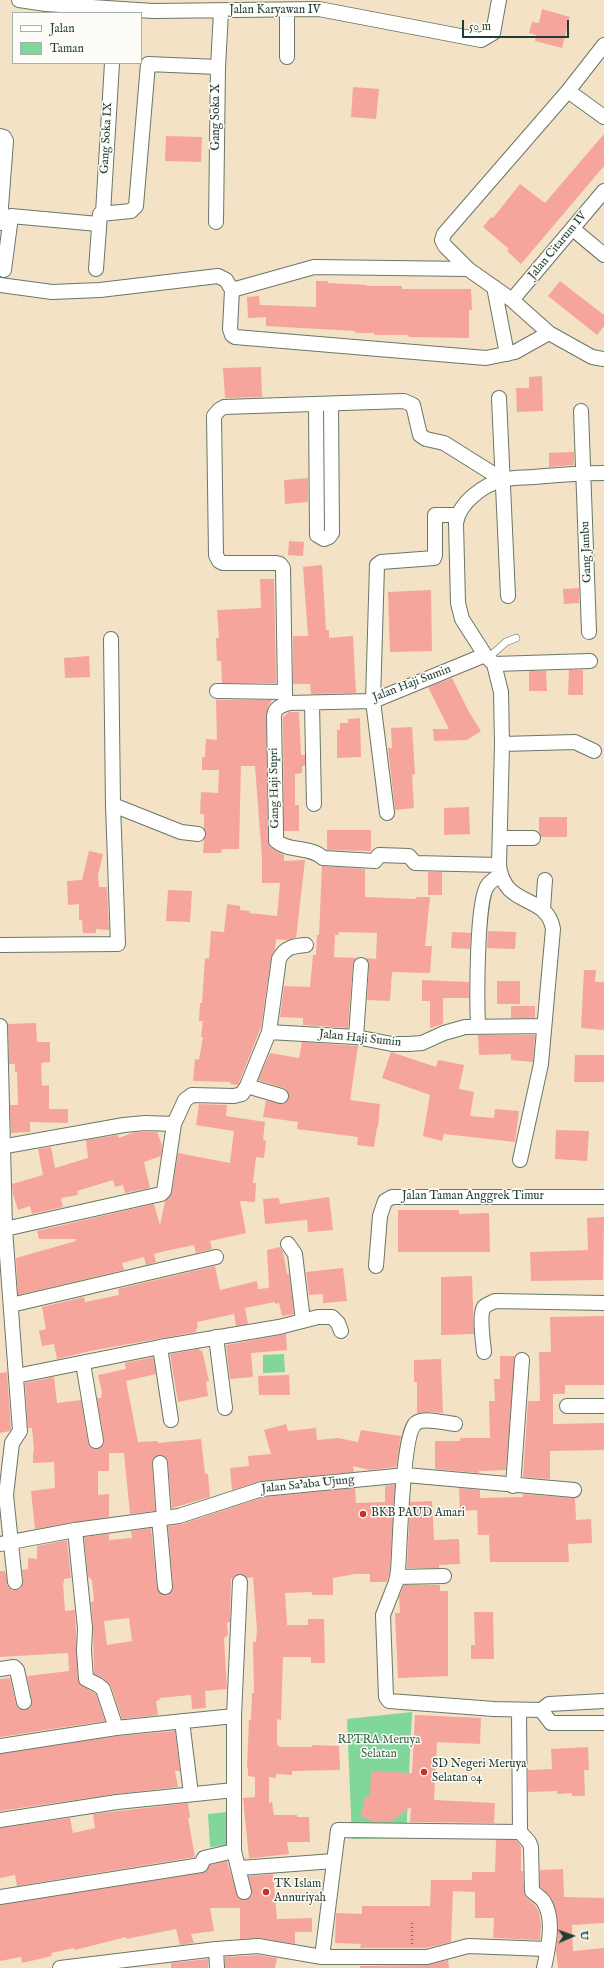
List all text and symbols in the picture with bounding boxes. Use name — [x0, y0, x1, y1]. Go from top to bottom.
street label: Jalan Karyawan IV — [229, 4, 321, 18]
legend — [12, 12, 142, 64]
scale bar — [464, 12, 571, 38]
text: 50 m — [469, 19, 491, 34]
text: Jalan — [50, 21, 75, 36]
text: Taman — [50, 41, 84, 56]
street label: Gang Soka X — [210, 84, 224, 150]
street label: Gang Soka IX — [98, 102, 116, 174]
street label: Jalan Citarum IV — [526, 209, 590, 283]
street label: Gang Jambu — [579, 521, 595, 583]
street label: Jalan Haji Sumin — [371, 662, 453, 706]
street label: Gang Haji Supri — [267, 747, 283, 829]
street label: Jalan Haji Sumin — [318, 1028, 402, 1050]
street label: Jalan Taman Anggrek Timur — [402, 1190, 544, 1204]
street label: Jalan Sa'aba Ujung — [261, 1473, 355, 1497]
place label: BKB PAUD Amari — [371, 1507, 465, 1521]
marker: BKB PAUD Amari — [358, 1509, 368, 1519]
park label: RPTRA Meruya Selatan — [337, 1734, 421, 1762]
place label: SD Negeri Meruya Selatan 04 — [432, 1758, 527, 1786]
marker: SD Negeri Meruya Selatan 04 — [419, 1767, 429, 1777]
place label: TK Islam Annuriyah — [274, 1878, 326, 1906]
marker: TK Islam Annuriyah — [261, 1887, 271, 1897]
north arrow — [552, 1916, 592, 1956]
text: U — [577, 1931, 591, 1940]

